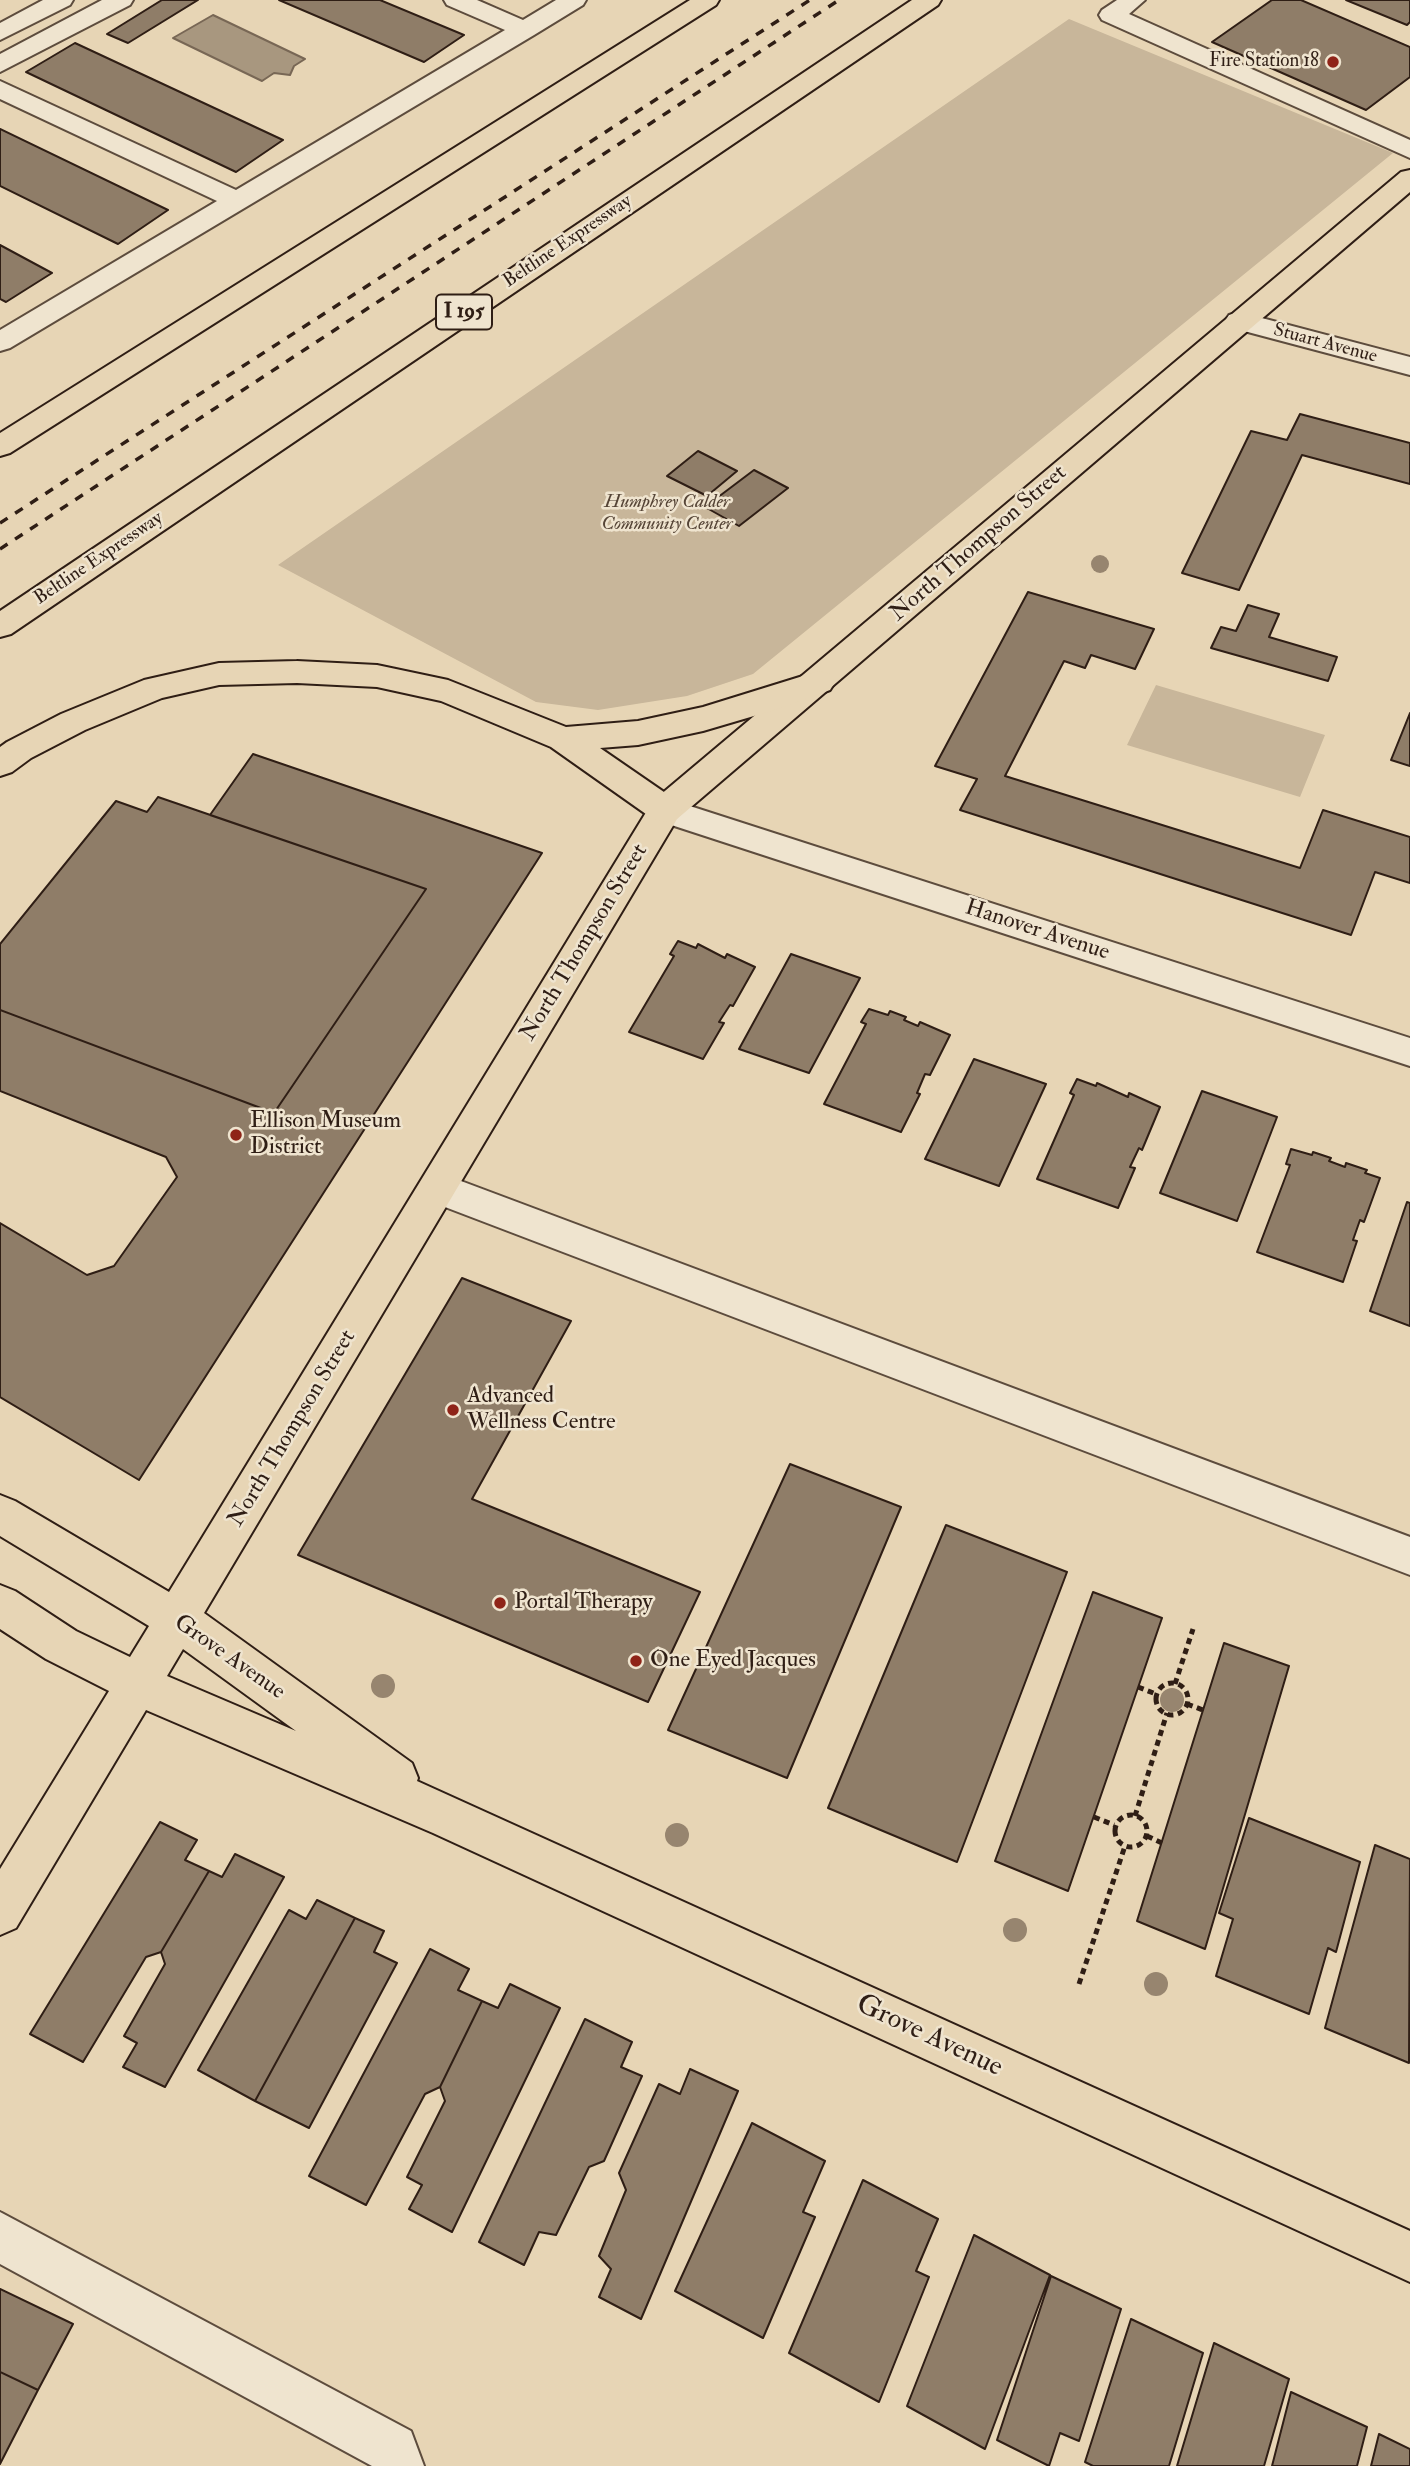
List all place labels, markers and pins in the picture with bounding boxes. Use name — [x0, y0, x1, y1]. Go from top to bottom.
place label: Fire Station 18 — [1209, 51, 1319, 73]
marker: Fire Station 18 — [1325, 54, 1341, 70]
place label: Ellison Museum District — [250, 1108, 401, 1162]
marker: Ellison Museum District — [228, 1127, 244, 1143]
place label: Advanced Wellness Centre — [467, 1383, 616, 1437]
marker: Advanced Wellness Centre — [445, 1402, 461, 1418]
place label: Portal Therapy — [514, 1589, 653, 1617]
marker: Portal Therapy — [492, 1595, 508, 1611]
place label: One Eyed Jacques — [650, 1647, 816, 1675]
marker: One Eyed Jacques — [628, 1653, 644, 1669]

